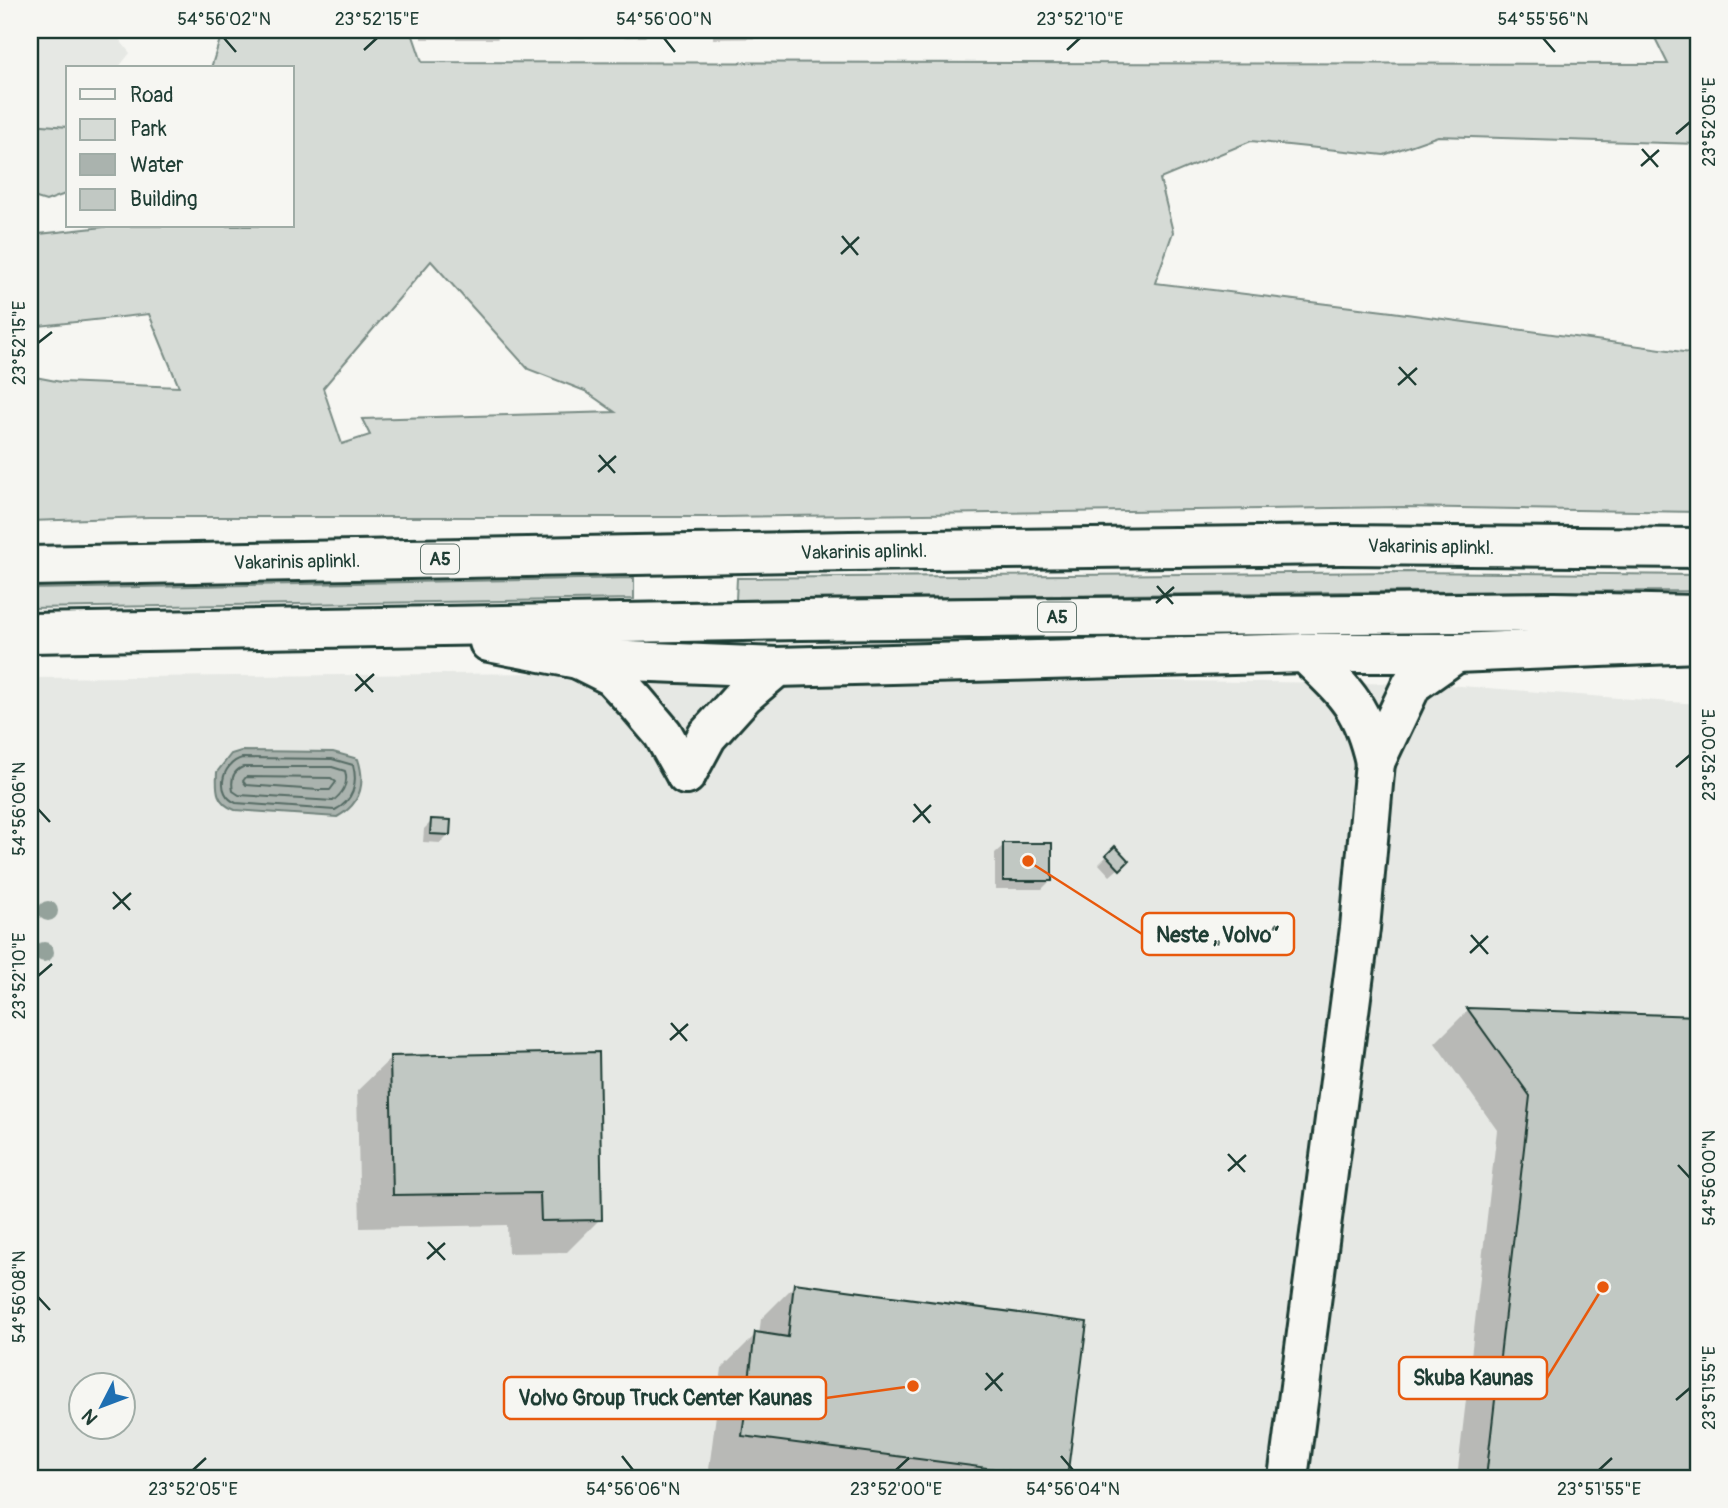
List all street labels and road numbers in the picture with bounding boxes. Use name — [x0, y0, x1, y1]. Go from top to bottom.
street label: Vakarinis aplinkl. — [1367, 534, 1494, 560]
street label: Vakarinis aplinkl. — [801, 539, 928, 565]
road number: A5 — [421, 544, 459, 574]
street label: Vakarinis aplinkl. — [234, 549, 361, 575]
road number: A5 — [1038, 602, 1076, 632]

